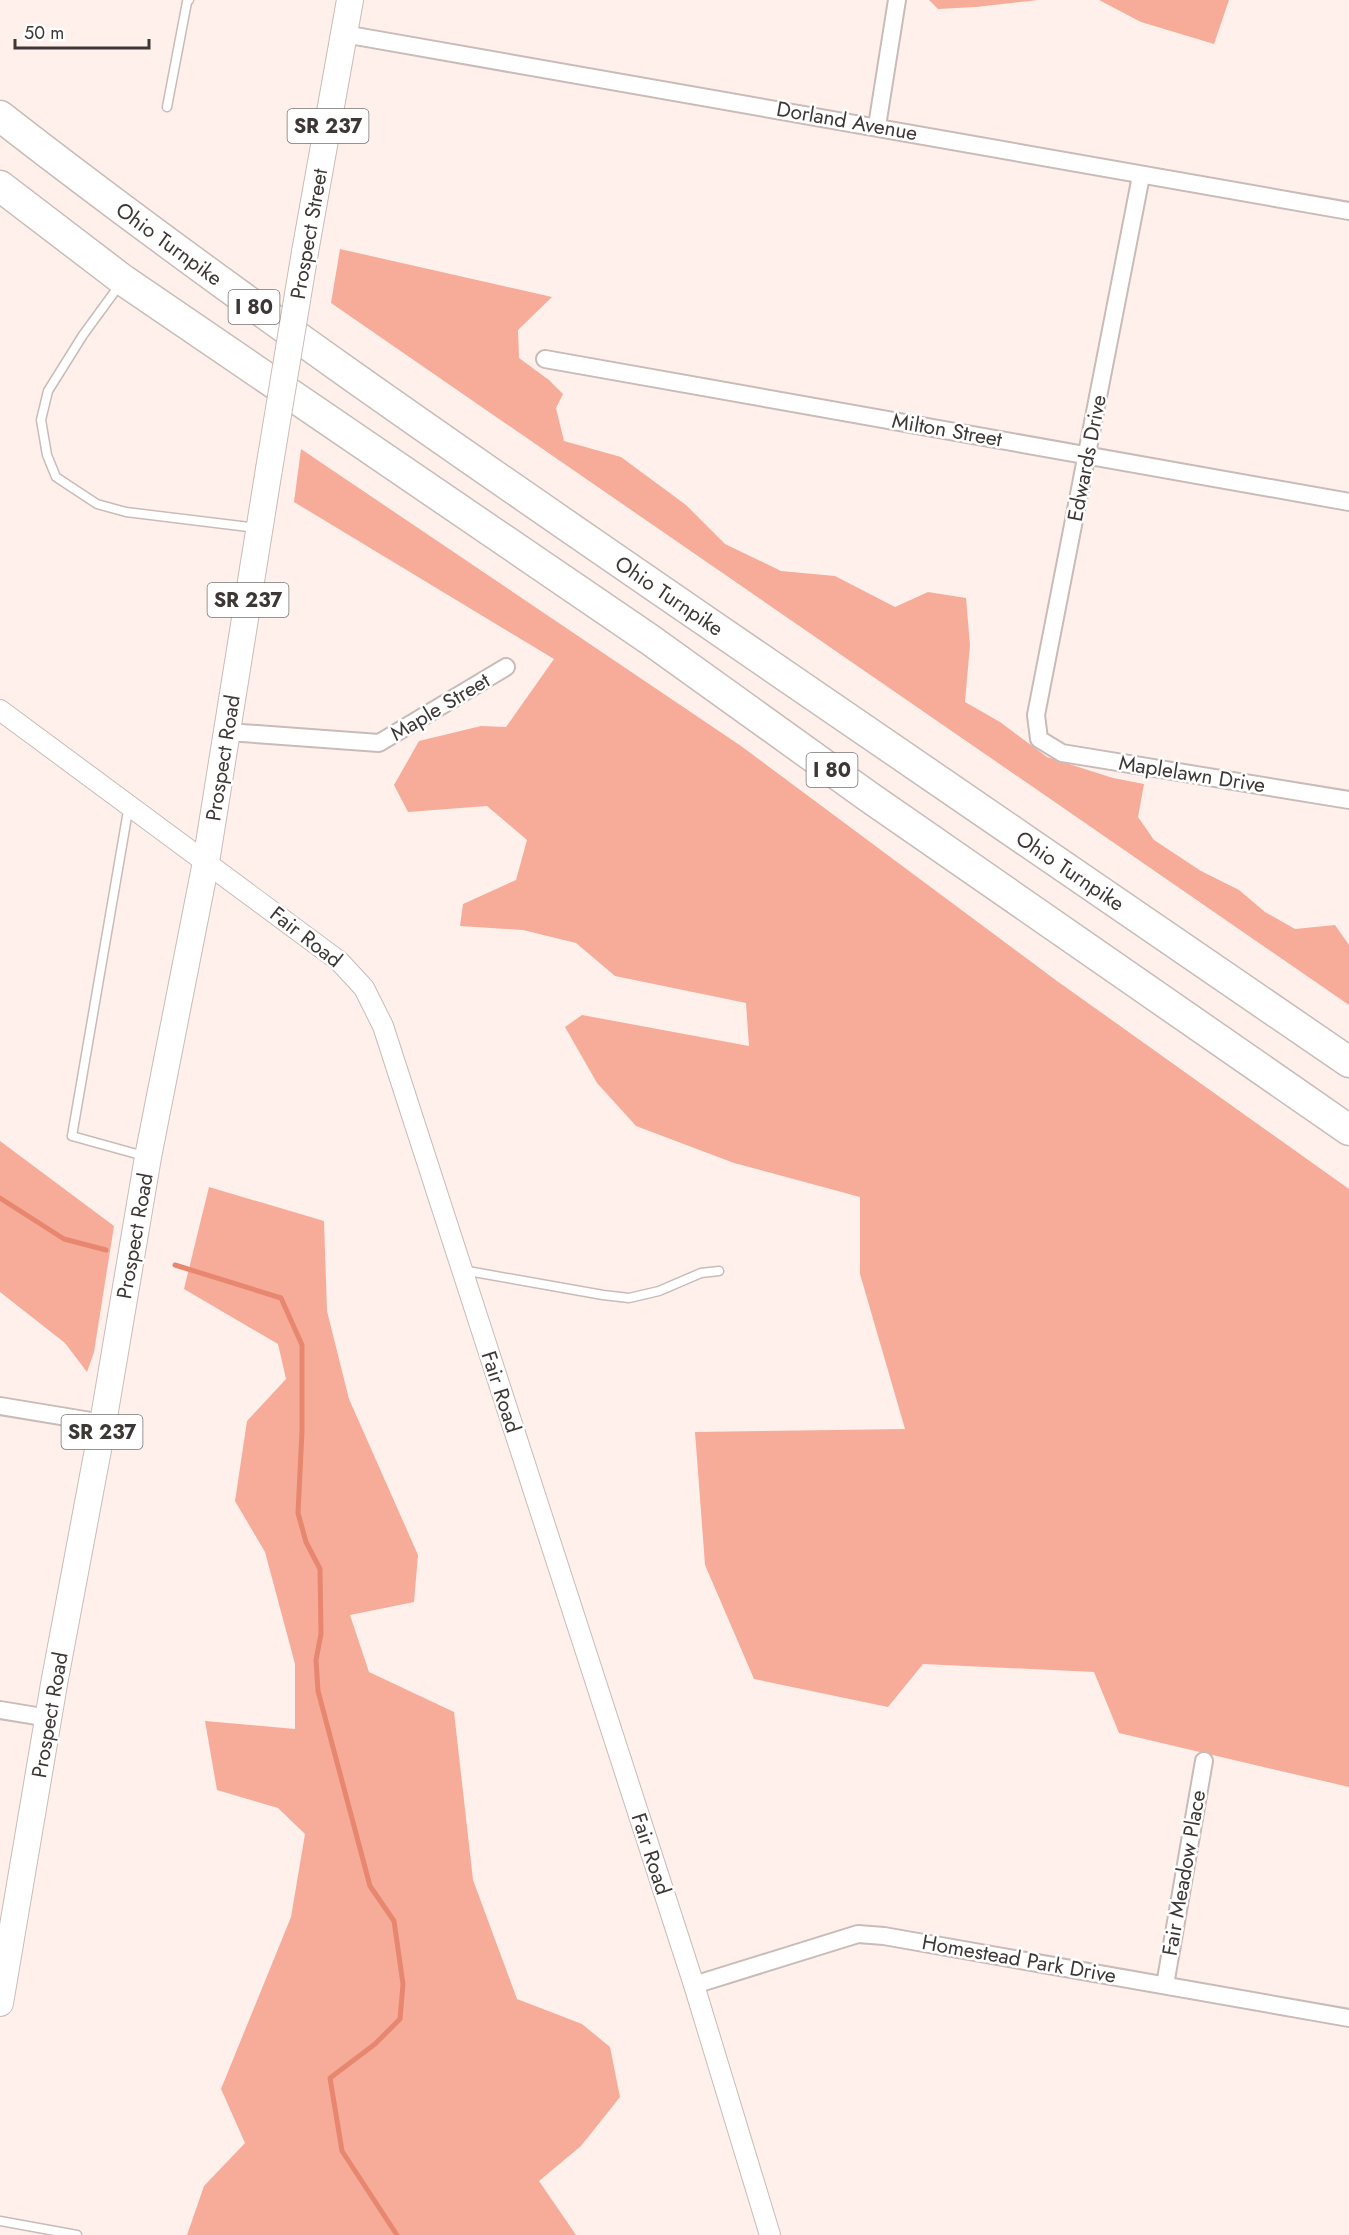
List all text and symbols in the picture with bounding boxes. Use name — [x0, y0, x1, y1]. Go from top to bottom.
scale bar — [15, 12, 148, 50]
text: 50 m — [24, 20, 64, 46]
street label: Dorland Avenue — [774, 94, 920, 148]
road number: SR 237 — [288, 109, 368, 143]
street label: Prospect Street — [283, 166, 335, 302]
street label: Ohio Turnpike — [109, 195, 229, 293]
road number: I 80 — [228, 290, 280, 324]
street label: Edwards Drive — [1060, 392, 1114, 524]
street label: Milton Street — [890, 406, 1004, 454]
street label: Ohio Turnpike — [609, 549, 729, 644]
road number: SR 237 — [208, 583, 288, 617]
street label: Maple Street — [385, 666, 495, 748]
street label: Prospect Road — [198, 693, 248, 823]
street label: Maplelawn Drive — [1117, 748, 1268, 800]
road number: I 80 — [806, 753, 858, 787]
street label: Ohio Turnpike — [1010, 824, 1130, 919]
street label: Fair Road — [264, 899, 348, 975]
street label: Prospect Road — [109, 1171, 161, 1301]
street label: Fair Road — [474, 1347, 528, 1437]
road number: SR 237 — [62, 1415, 142, 1449]
street label: Prospect Road — [24, 1650, 76, 1780]
street label: Fair Meadow Place — [1155, 1788, 1213, 1958]
street label: Fair Road — [624, 1809, 678, 1899]
street label: Homestead Park Drive — [919, 1927, 1119, 1991]

